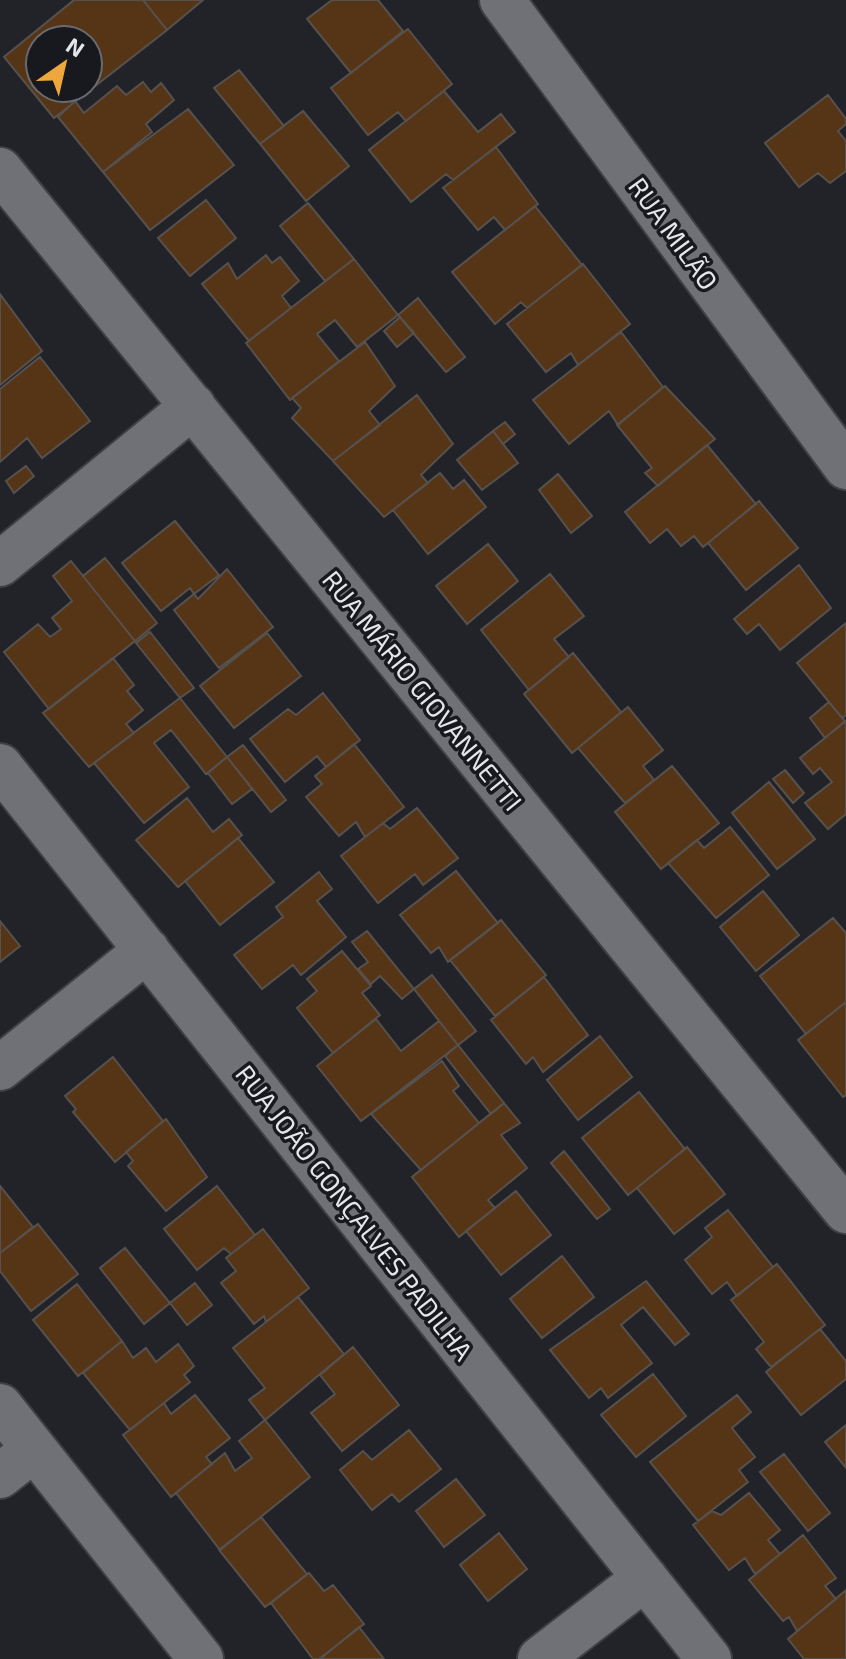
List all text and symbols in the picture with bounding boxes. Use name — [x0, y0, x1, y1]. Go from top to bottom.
north arrow — [24, 24, 104, 104]
text: N — [62, 31, 90, 62]
street label: RUA MILÃO — [623, 171, 725, 295]
street label: RUA MÁRIO GIOVANNETTI — [317, 564, 529, 816]
street label: RUA JOÃO GONÇALVES PADILHA — [229, 1058, 480, 1367]

